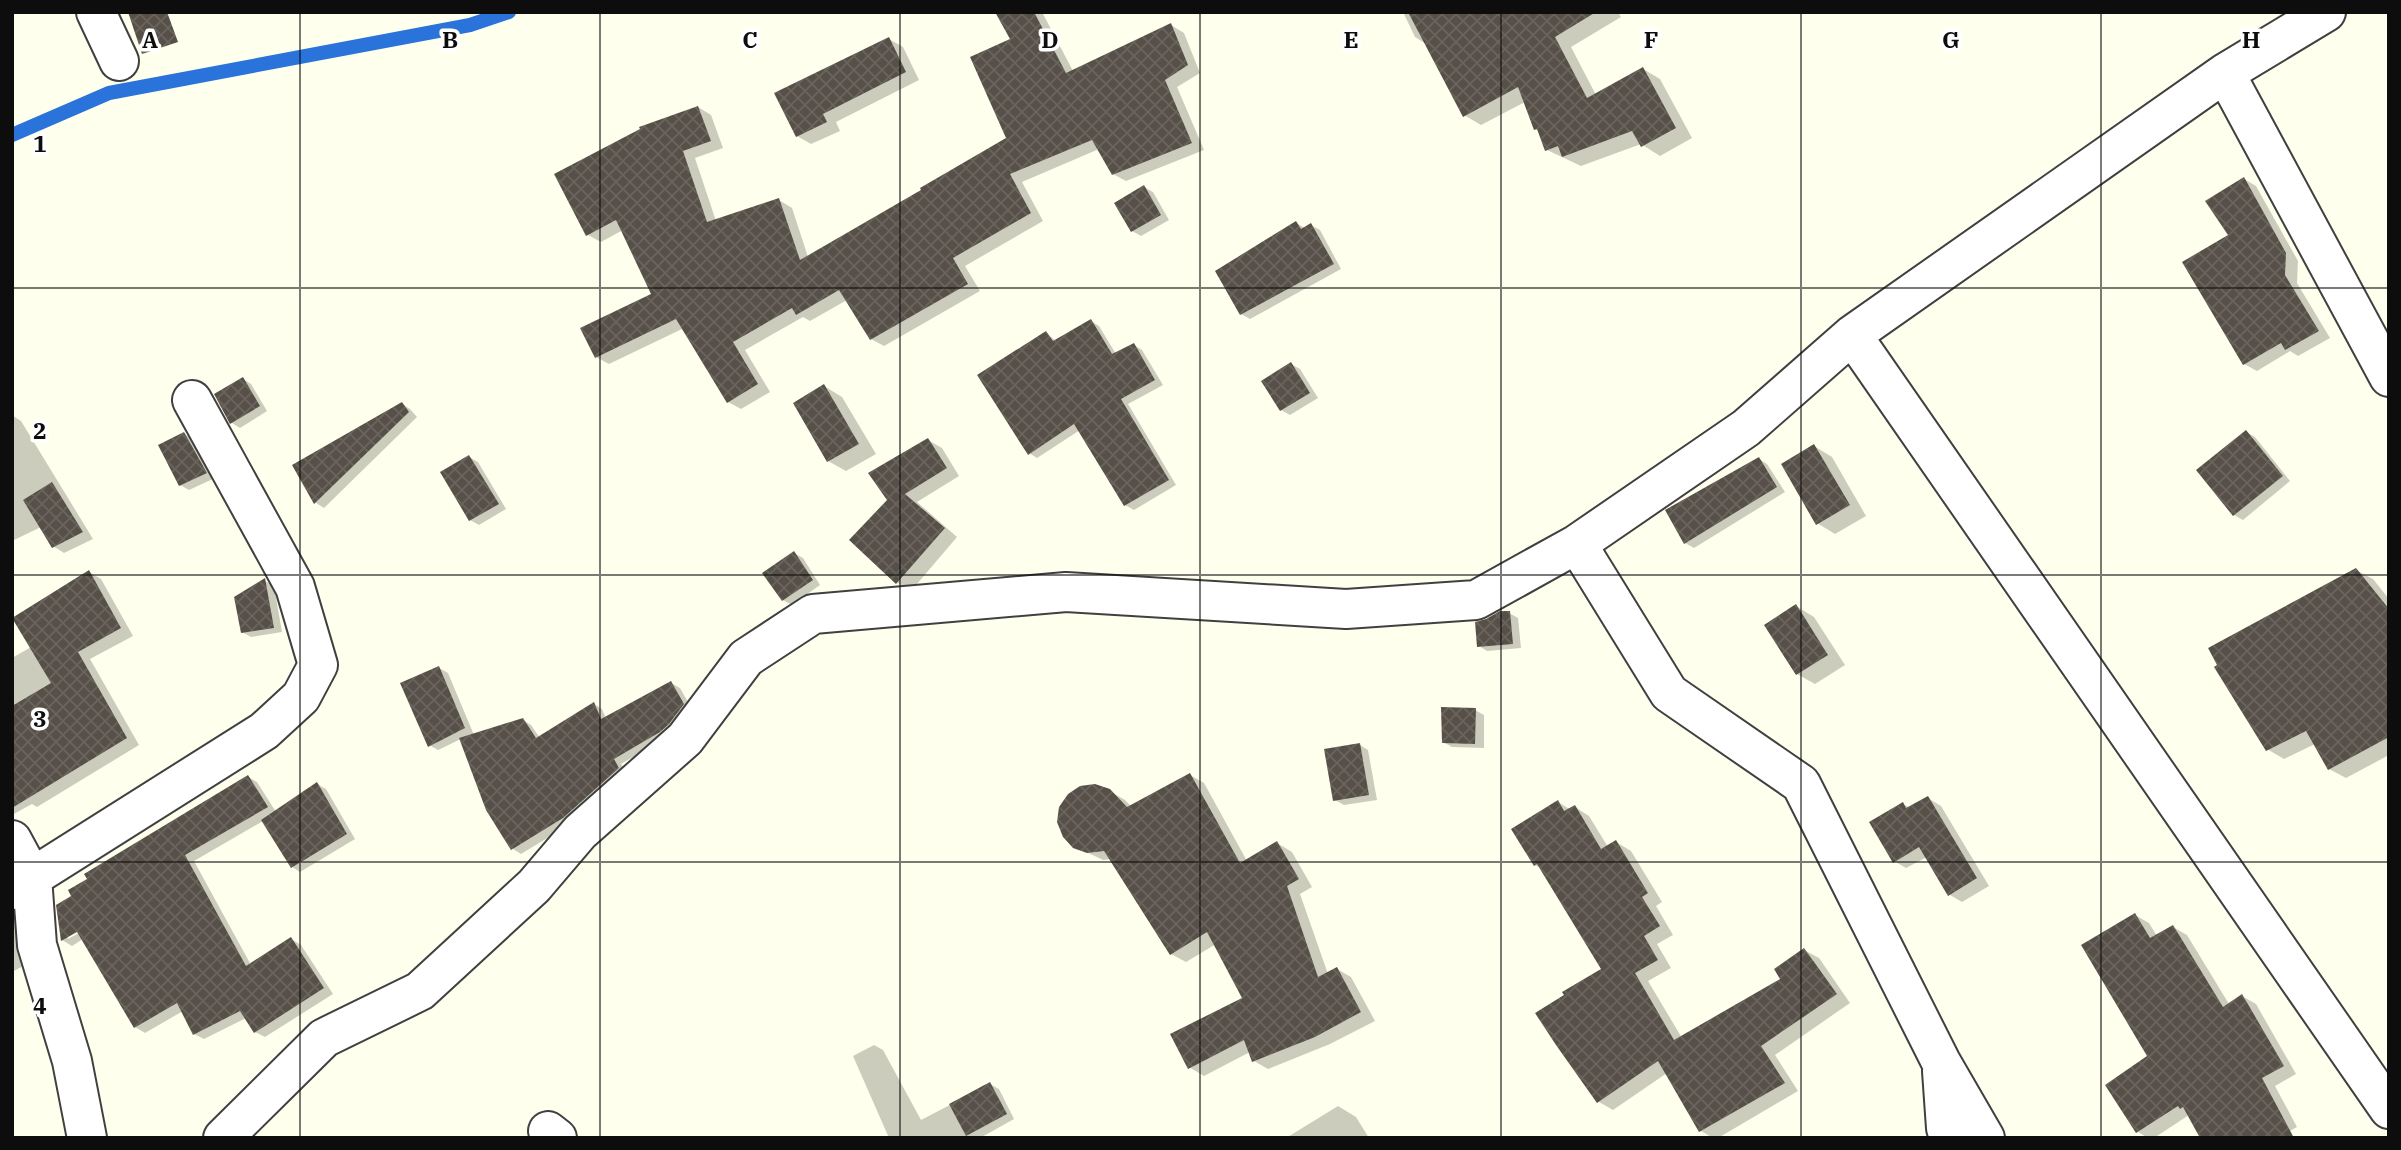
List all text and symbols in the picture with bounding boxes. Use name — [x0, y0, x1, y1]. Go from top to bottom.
text: A — [142, 24, 158, 54]
text: B — [442, 24, 458, 54]
text: C — [742, 24, 758, 54]
text: D — [1041, 24, 1059, 54]
text: E — [1343, 24, 1359, 54]
text: F — [1644, 24, 1658, 54]
text: G — [1942, 24, 1960, 54]
text: H — [2242, 24, 2260, 54]
text: 1 — [33, 128, 47, 158]
text: 2 — [33, 415, 47, 445]
text: 3 — [33, 703, 47, 733]
text: 4 — [33, 990, 47, 1020]

